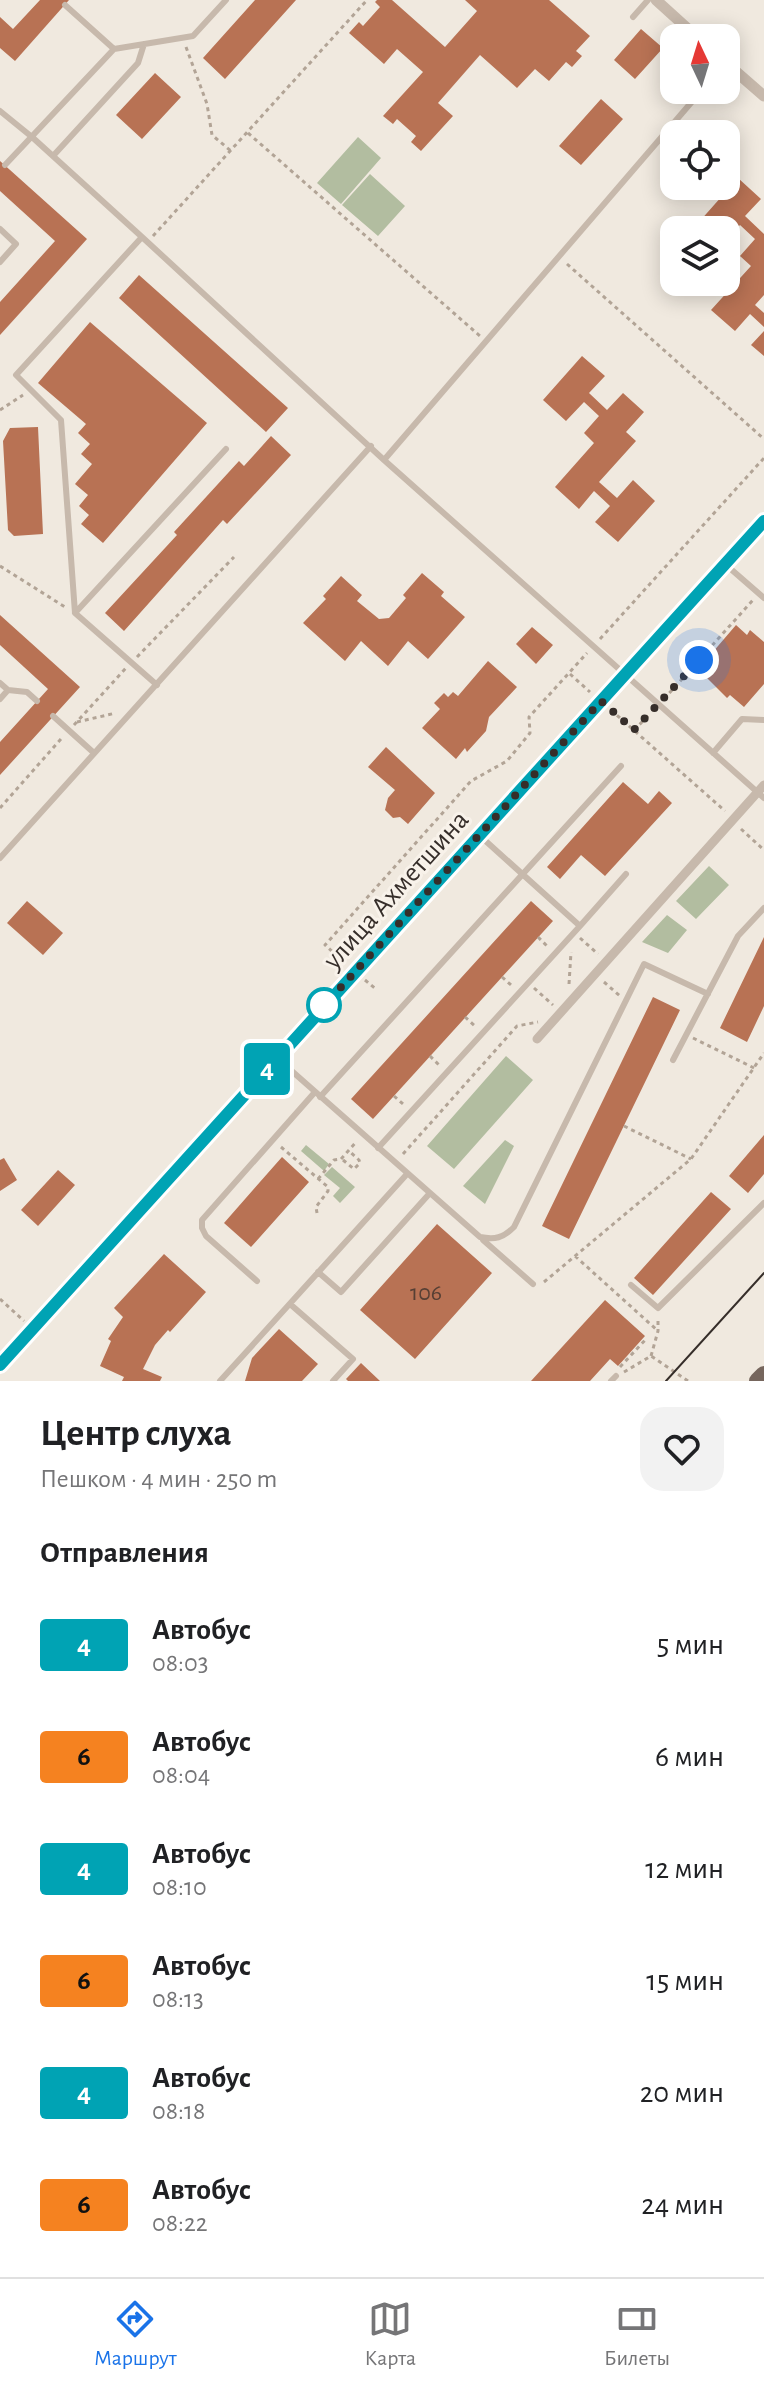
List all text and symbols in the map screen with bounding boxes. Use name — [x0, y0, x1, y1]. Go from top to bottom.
north arrow — [660, 24, 740, 104]
map controls — [660, 24, 740, 296]
button: locate — [660, 120, 740, 200]
button: layers — [660, 216, 740, 296]
your location — [679, 640, 719, 680]
street label: улица Ахметшина — [318, 806, 475, 976]
unlabelled marker — [307, 988, 341, 1022]
line badge: 4 — [241, 1043, 293, 1095]
text: 4 — [260, 1055, 274, 1083]
house number: 106 — [410, 1281, 442, 1305]
button: heart — [640, 1407, 724, 1491]
text: Центр слуха — [40, 1415, 231, 1453]
text: Пешком · 4 мин · 250 m — [40, 1466, 277, 1492]
text: Отправления — [40, 1538, 209, 1568]
text: Автобус — [152, 1615, 251, 1645]
text: 5 мин — [657, 1630, 724, 1660]
text: 4 — [77, 1631, 91, 1659]
text: 08:03 — [152, 1650, 208, 1676]
text: Автобус — [152, 1727, 251, 1757]
text: 6 мин — [655, 1742, 724, 1772]
text: 6 — [77, 1743, 91, 1771]
text: 08:04 — [152, 1762, 210, 1788]
text: Автобус — [152, 1839, 251, 1869]
text: 12 мин — [645, 1854, 724, 1884]
text: 4 — [77, 1855, 91, 1883]
text: 08:10 — [152, 1874, 207, 1900]
text: Автобус — [152, 1951, 251, 1981]
text: 15 мин — [646, 1966, 724, 1996]
text: 6 — [77, 1967, 91, 1995]
text: 08:13 — [152, 1986, 204, 2012]
text: Автобус — [152, 2063, 251, 2093]
text: 20 мин — [640, 2078, 724, 2108]
text: 4 — [77, 2079, 91, 2107]
text: 08:18 — [152, 2098, 205, 2124]
text: Автобус — [152, 2175, 251, 2205]
text: 24 мин — [641, 2190, 724, 2220]
text: 6 — [77, 2191, 91, 2219]
text: 08:22 — [152, 2210, 208, 2236]
tab: Маршрут — [94, 2297, 177, 2371]
tab: Карта — [365, 2297, 416, 2371]
tab: Билеты — [604, 2297, 670, 2371]

